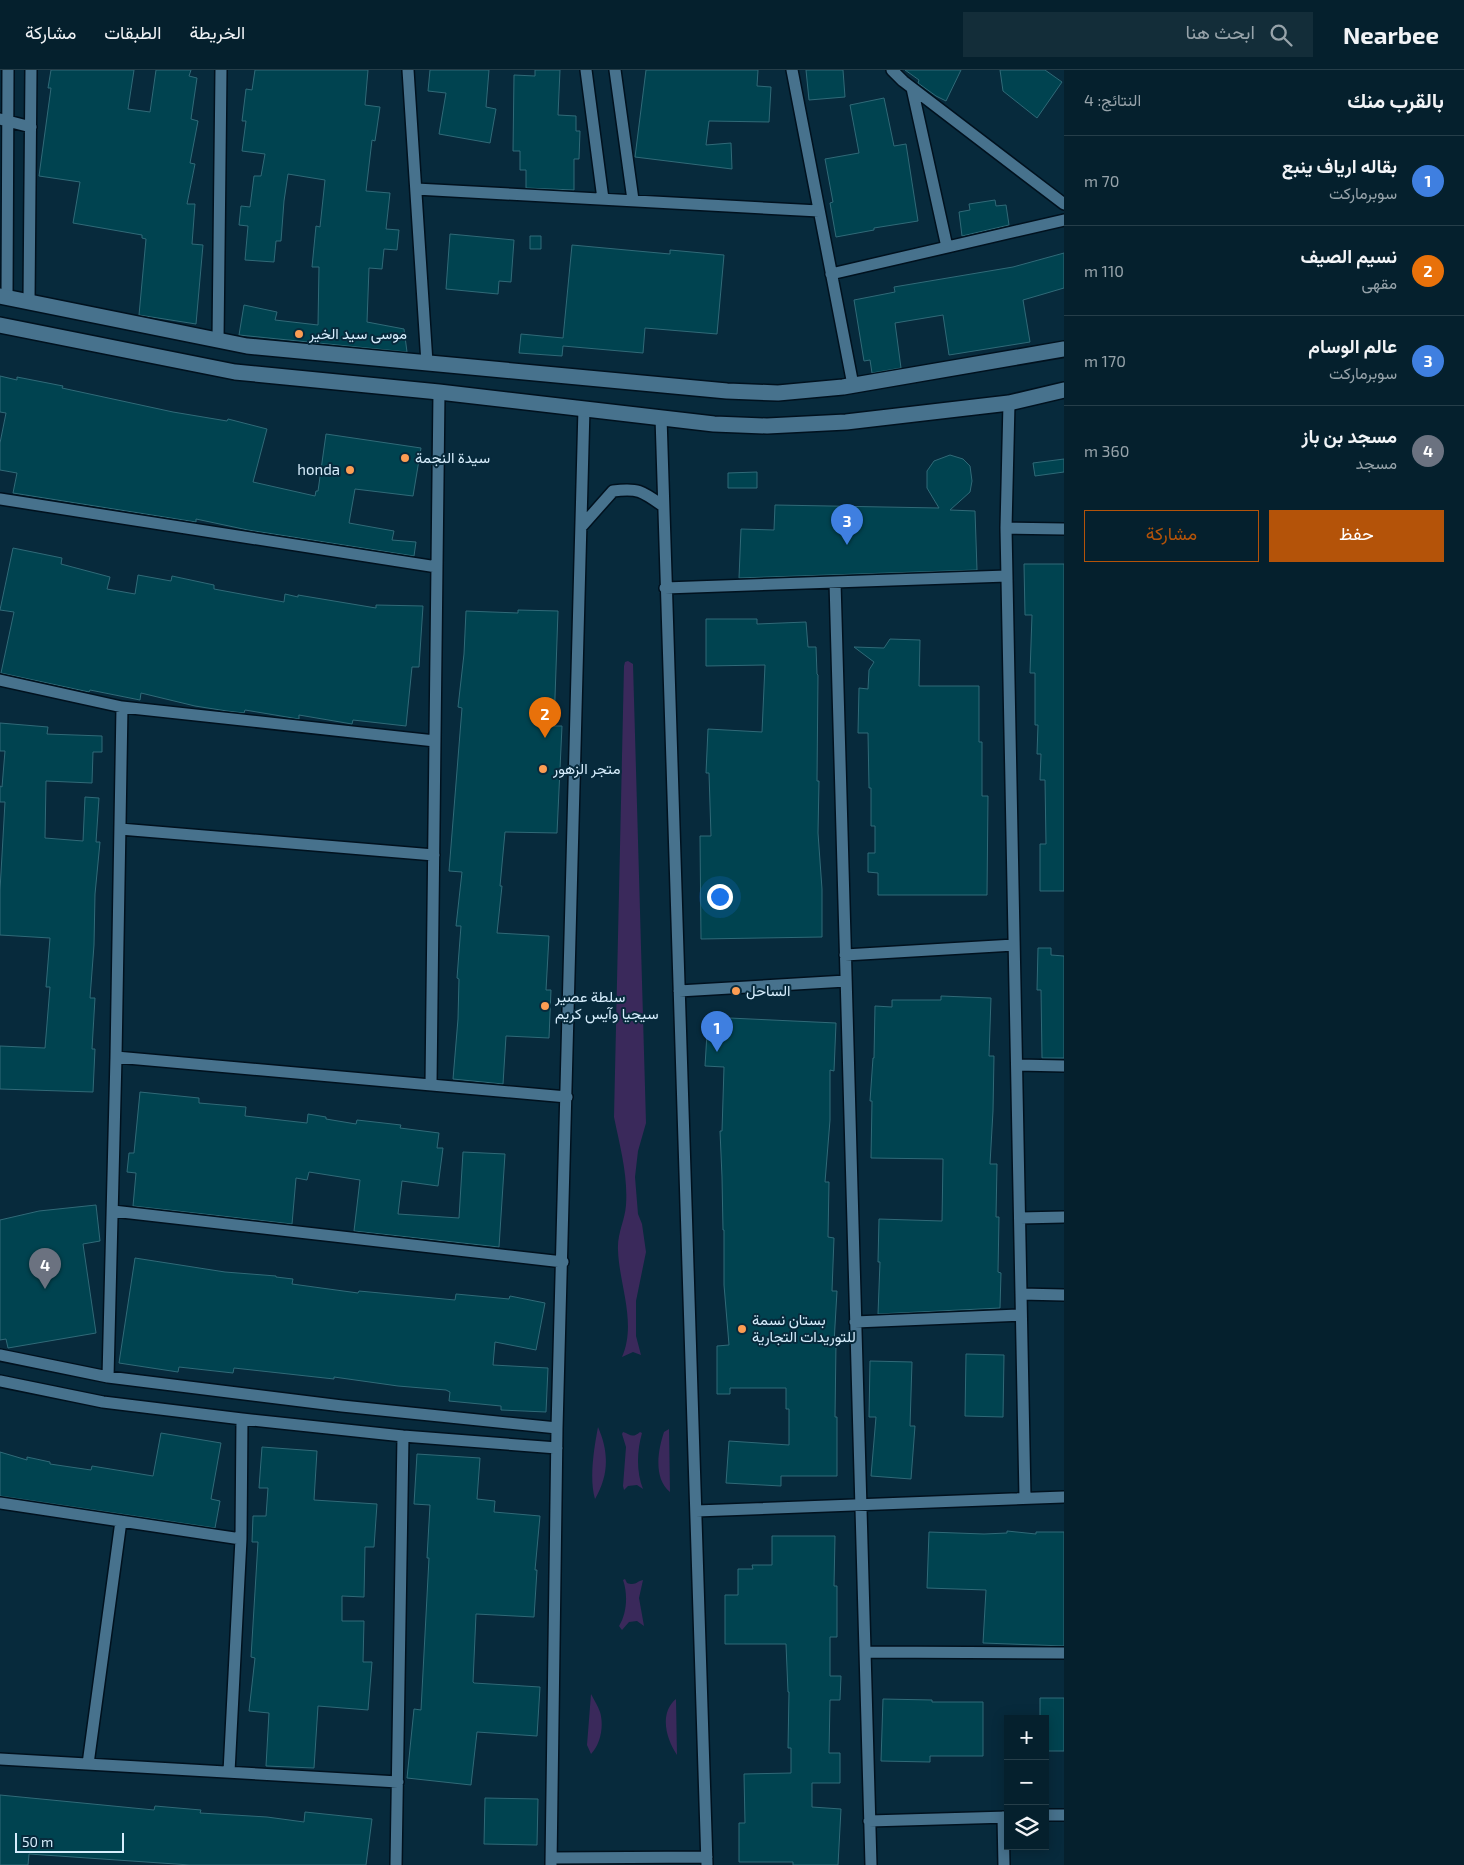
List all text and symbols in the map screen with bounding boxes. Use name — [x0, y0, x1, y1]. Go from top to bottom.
search box — [963, 12, 1313, 57]
text: ابحث هنا — [1185, 20, 1255, 43]
text: Nearbee — [1343, 20, 1439, 49]
text: مشاركة — [25, 21, 76, 43]
text: الطبقات — [104, 21, 161, 43]
text: الخريطة — [189, 21, 245, 43]
icon: search — [1267, 21, 1295, 49]
text: بالقرب منك — [1347, 87, 1444, 112]
text: النتائج: 4 — [1084, 90, 1141, 109]
text: بقاله ارياف ينبع — [1282, 154, 1397, 177]
text: 70 m — [1084, 171, 1119, 190]
text: 1 — [1425, 171, 1431, 190]
text: سوبرماركت — [1329, 183, 1397, 202]
text: نسيم الصيف — [1300, 244, 1397, 267]
text: 110 m — [1084, 261, 1124, 280]
text: 2 — [1423, 261, 1433, 280]
text: مقهى — [1362, 273, 1397, 292]
place label: موسى سيد الخير — [308, 324, 407, 344]
marker: موسى سيد الخير — [293, 328, 305, 340]
text: عالم الوسام — [1308, 334, 1397, 357]
text: 170 m — [1084, 351, 1126, 370]
text: 3 — [1423, 351, 1433, 370]
text: سوبرماركت — [1329, 363, 1397, 382]
text: مسجد بن باز — [1302, 424, 1397, 447]
text: 360 m — [1084, 441, 1129, 460]
text: 4 — [1423, 441, 1433, 460]
place label: سيدة النجمة — [415, 448, 490, 467]
marker: سيدة النجمة — [399, 452, 411, 464]
text: مسجد — [1356, 453, 1397, 472]
place label: honda — [297, 460, 340, 478]
marker: honda — [344, 464, 356, 476]
pin: 3 — [831, 504, 863, 545]
button: مشاركة — [1084, 510, 1259, 562]
button: حفظ — [1269, 510, 1444, 562]
pin: 2 — [529, 697, 561, 738]
place label: متجر الزهور — [552, 759, 620, 778]
marker: متجر الزهور — [537, 763, 549, 775]
your location — [707, 884, 733, 910]
place label: الساحل — [746, 981, 791, 1000]
marker: الساحل — [730, 985, 742, 997]
place label: سلطة عصير سيجيا وآيس كريم — [554, 987, 659, 1024]
marker: سلطة عصير سيجيا وآيس كريم — [539, 1000, 551, 1012]
pin: 1 — [701, 1011, 733, 1052]
pin: 4 — [29, 1248, 61, 1289]
place label: بستان نسمة للتوريدات التجارية — [752, 1310, 856, 1346]
marker: بستان نسمة للتوريدات التجارية — [736, 1323, 748, 1335]
map controls — [1004, 1715, 1049, 1850]
button: + — [1004, 1715, 1049, 1760]
button: − — [1004, 1760, 1049, 1805]
button: layers — [1004, 1805, 1049, 1850]
scale bar — [15, 1830, 124, 1853]
text: 50 m — [22, 1833, 53, 1850]

